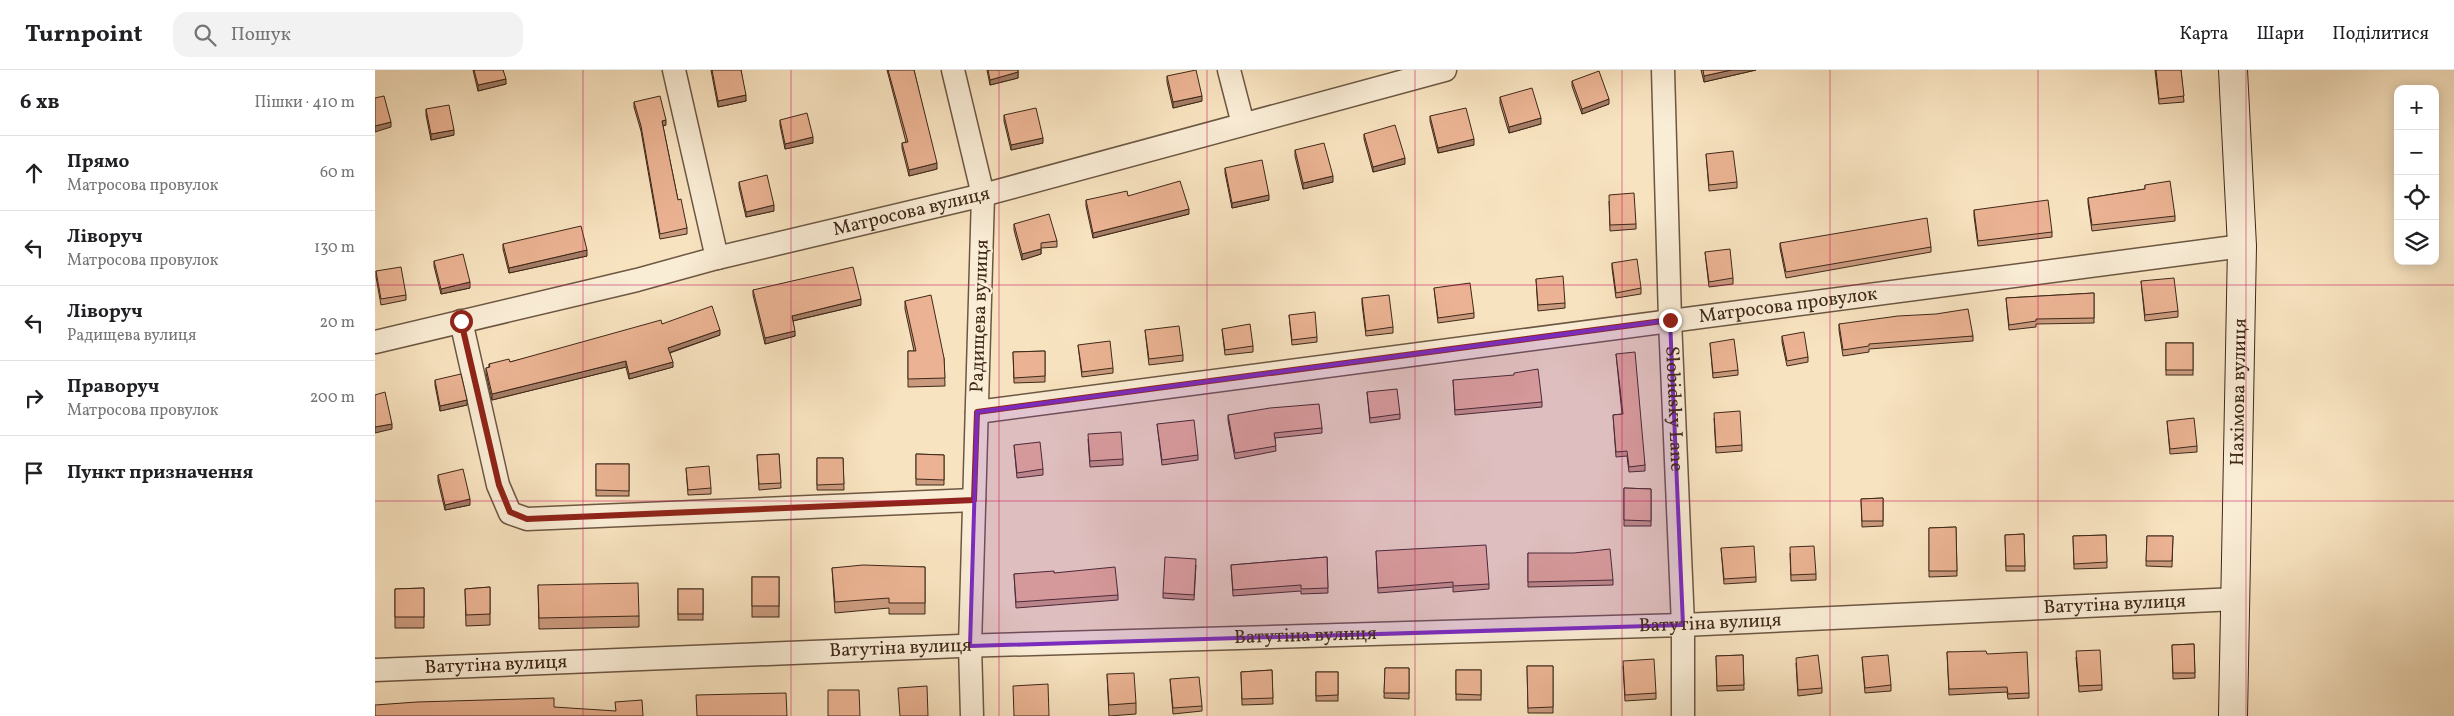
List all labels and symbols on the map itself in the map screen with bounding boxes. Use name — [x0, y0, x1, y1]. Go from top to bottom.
street label: Матросова вулиця — [830, 181, 993, 243]
street label: Радищева вулиця — [964, 239, 996, 393]
street label: Матросова провулок — [1697, 281, 1879, 330]
route end — [1659, 309, 1682, 332]
route start — [450, 310, 473, 333]
street label: Нахімова вулиця — [2225, 318, 2254, 466]
street label: Slobidsky Lane — [1658, 346, 1689, 472]
street label: Ватутіна вулиця — [2043, 588, 2187, 621]
street label: Ватутіна вулиця — [1638, 607, 1782, 639]
street label: Ватутіна вулиця — [1234, 621, 1377, 651]
street label: Ватутіна вулиця — [829, 633, 972, 664]
street label: Ватутіна вулиця — [424, 649, 568, 681]

